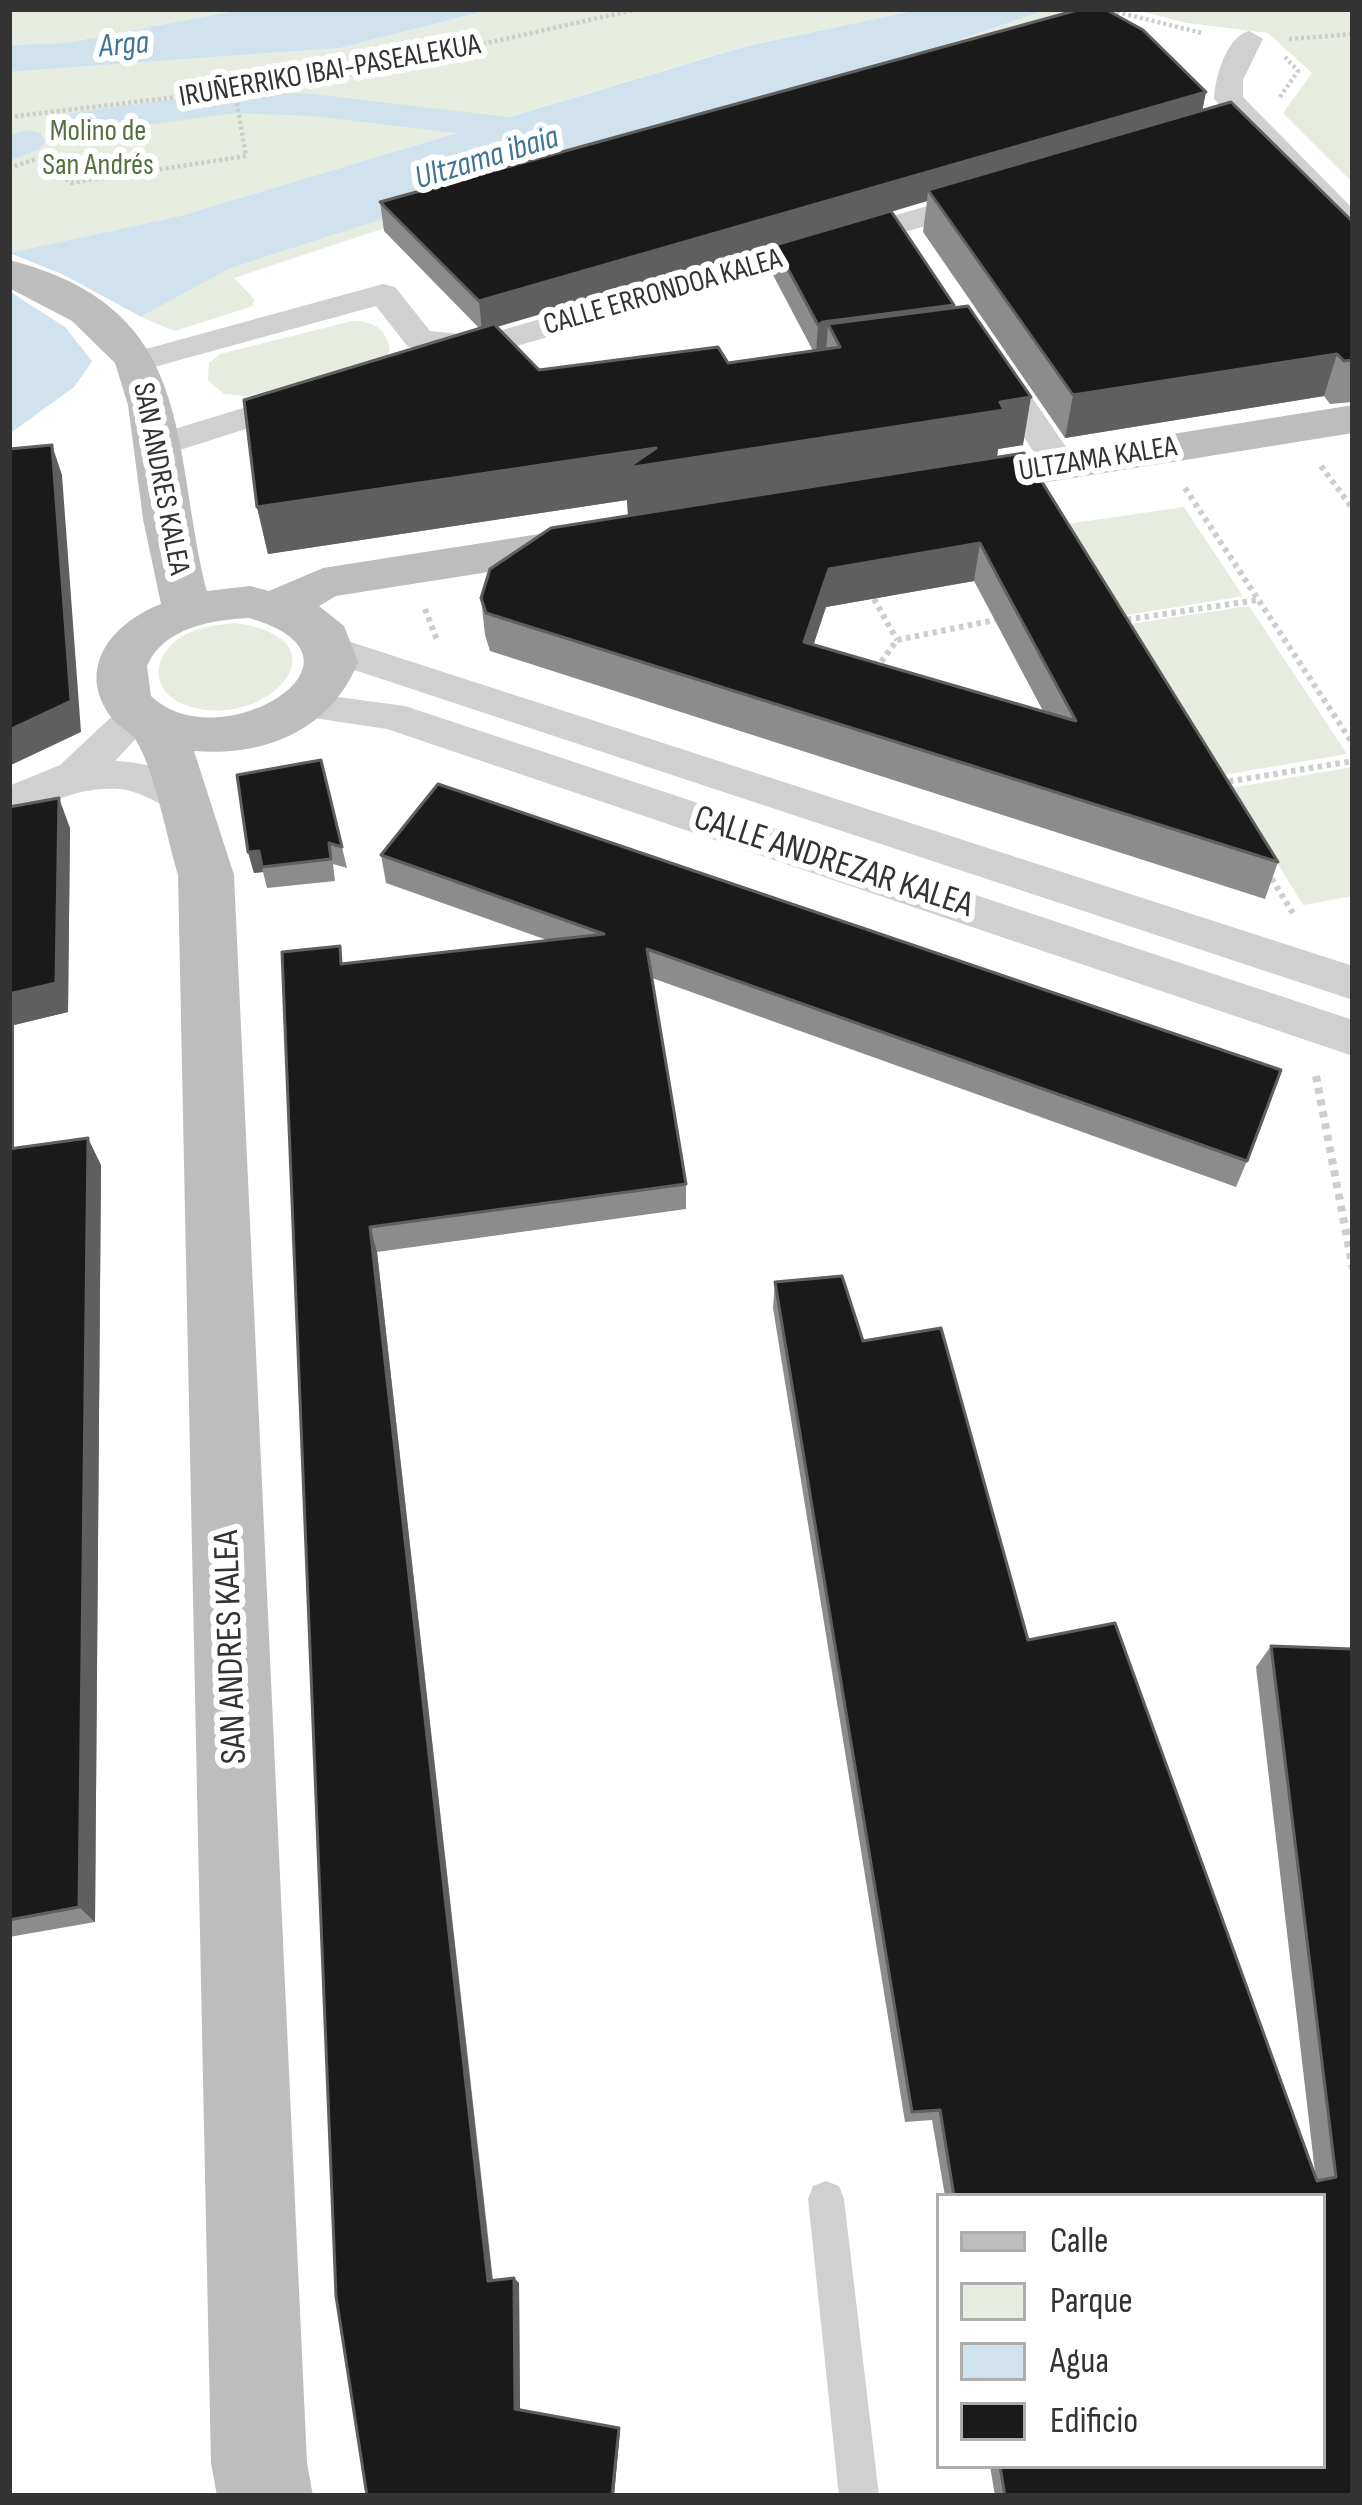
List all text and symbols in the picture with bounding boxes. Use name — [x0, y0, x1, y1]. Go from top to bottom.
water label: Arga — [97, 24, 151, 68]
street label: IRUÑERRIKO IBAI-PASEALEKUA — [177, 28, 483, 116]
park label: Molino de San Andrés — [42, 114, 154, 184]
water label: Ultzama ibaia — [410, 118, 564, 200]
street label: CALLE ERRONDOA KALEA — [540, 242, 786, 344]
street label: SAN ANDRES KALEA — [124, 380, 196, 578]
street label: ULTZAMA KALEA — [1016, 430, 1180, 490]
street label: CALLE ANDREZAR KALEA — [688, 798, 978, 928]
street label: SAN ANDRES KALEA — [206, 1529, 258, 1765]
legend — [936, 2193, 1326, 2469]
text: Calle — [1050, 2220, 1109, 2263]
text: Parque — [1050, 2280, 1133, 2323]
text: Agua — [1050, 2340, 1109, 2383]
text: Edificio — [1050, 2400, 1138, 2443]

